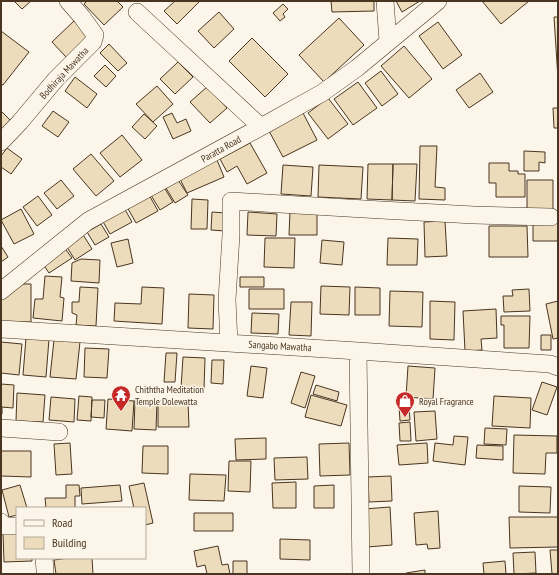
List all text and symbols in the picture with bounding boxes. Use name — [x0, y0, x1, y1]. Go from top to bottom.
street label: Bodhiraja Mawatha — [37, 44, 91, 102]
street label: Paratta Road — [199, 133, 243, 165]
street label: Sangabo Mawatha — [248, 338, 312, 354]
place label: Chiththa Meditation Temple Dolewatta — [135, 383, 204, 408]
temple icon: Chiththa Meditation Temple Dolewatta — [110, 384, 132, 412]
shop icon: Royal Fragrance — [394, 390, 416, 418]
place label: Royal Fragrance — [419, 395, 474, 408]
legend — [16, 507, 146, 559]
text: Road — [52, 515, 72, 530]
text: Building — [52, 535, 87, 550]

